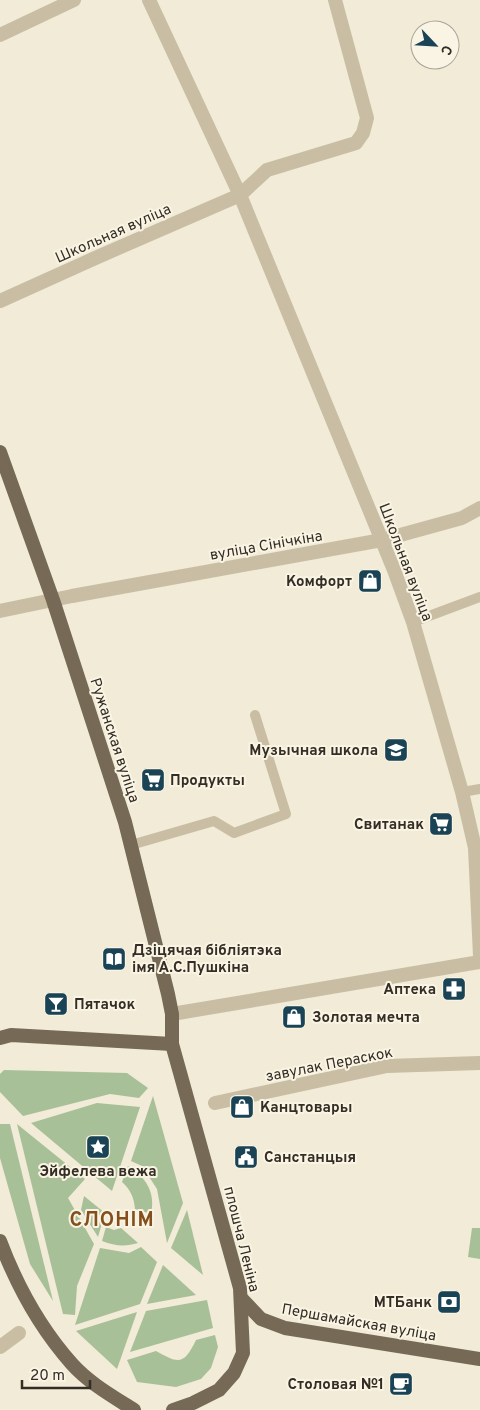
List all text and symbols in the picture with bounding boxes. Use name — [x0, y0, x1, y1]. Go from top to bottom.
north arrow — [410, 20, 460, 70]
text: С — [436, 42, 455, 58]
street label: Школьная вуліца — [53, 200, 175, 268]
street label: Школьная вуліца — [373, 501, 436, 624]
street label: вуліца Сінічкіна — [208, 527, 324, 566]
shop icon: Комфорт — [357, 568, 383, 594]
place label: Комфорт — [286, 573, 352, 592]
street label: Ружанская вуліца — [84, 676, 143, 805]
school or university icon: Музычная школа — [383, 737, 409, 763]
place label: Музычная школа — [249, 742, 378, 761]
supermarket icon: Продукты — [140, 767, 166, 793]
place label: Продукты — [170, 772, 245, 791]
supermarket icon: Свитанак — [428, 811, 454, 837]
place label: Свитанак — [354, 816, 424, 835]
place label: Дзіцячая бібліятэка імя А.С.Пушкіна — [132, 942, 282, 978]
library icon: Дзіцячая бібліятэка імя А.С.Пушкіна — [101, 946, 127, 972]
pharmacy icon: Аптека — [441, 976, 467, 1002]
place label: Аптека — [383, 981, 436, 1000]
bar icon: Пятачок — [43, 991, 69, 1017]
place label: Пятачок — [74, 996, 135, 1015]
shop icon: Золотая мечта — [281, 1004, 307, 1030]
place label: Золотая мечта — [312, 1009, 420, 1028]
street label: завулак Пераскок — [264, 1044, 395, 1087]
shop icon: Канцтовары — [229, 1094, 255, 1120]
place label: Канцтовары — [260, 1099, 352, 1118]
place icon: Эйфелева вежа — [85, 1134, 111, 1160]
public building icon: Санстанцыя — [233, 1144, 259, 1170]
place label: Санстанцыя — [264, 1149, 356, 1168]
place label: Эйфелева вежа — [39, 1163, 157, 1182]
street label: плошча Леніна — [218, 1185, 263, 1294]
district label: СЛОНІМ — [69, 1208, 155, 1234]
bank icon: МТБанк — [436, 1289, 462, 1315]
place label: МТБанк — [374, 1294, 432, 1313]
street label: Першамайская вуліца — [280, 1301, 438, 1346]
scale bar — [22, 1358, 90, 1390]
text: 20 m — [30, 1367, 65, 1386]
cafe icon: Столовая №1 — [388, 1371, 414, 1397]
place label: Столовая №1 — [287, 1376, 384, 1395]

